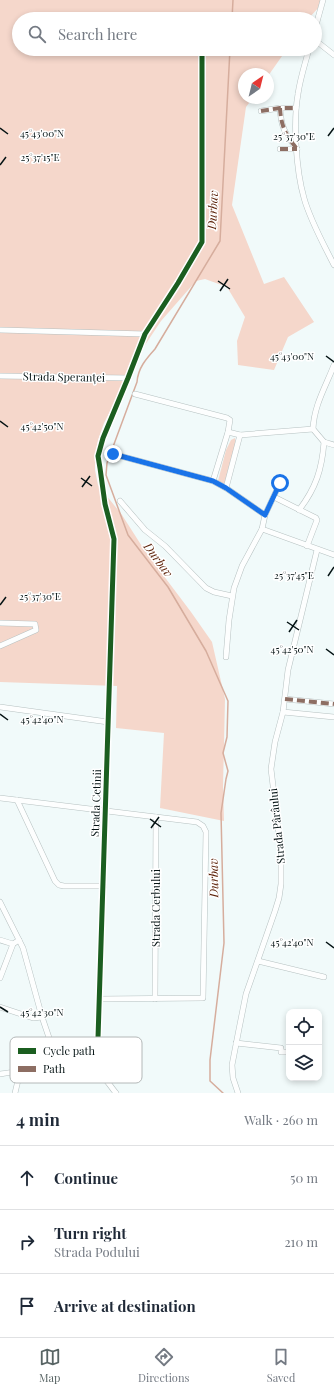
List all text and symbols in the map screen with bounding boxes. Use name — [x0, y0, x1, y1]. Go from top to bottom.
search box — [12, 12, 322, 56]
icon: search — [26, 23, 48, 45]
text: Search here — [58, 24, 137, 44]
north arrow — [238, 68, 274, 104]
text: 45°43'00"N — [20, 126, 64, 140]
text: 25°37'30"E — [273, 129, 315, 143]
text: 25°37'15"E — [20, 150, 60, 164]
water label: Durbav — [203, 189, 221, 231]
text: 45°43'00"N — [270, 349, 314, 363]
street label: Strada Speranței — [23, 368, 105, 385]
text: 45°42'50"N — [21, 419, 63, 433]
route end — [104, 445, 122, 463]
route start — [271, 474, 289, 492]
water label: Durbav — [140, 538, 177, 580]
text: 25°37'45"E — [274, 568, 314, 582]
text: 25°37'30"E — [19, 589, 61, 603]
text: 45°42'50"N — [271, 642, 313, 656]
text: 45°42'40"N — [20, 712, 64, 726]
street label: Strada Cetinii — [87, 769, 104, 837]
street label: Strada Pârâului — [265, 787, 288, 865]
water label: Durbav — [205, 858, 221, 899]
street label: Strada Cerbului — [148, 869, 163, 947]
text: 45°42'40"N — [270, 935, 314, 949]
text: 45°42'30"N — [20, 1005, 64, 1019]
map controls — [286, 1009, 322, 1081]
button: locate — [286, 1009, 322, 1045]
legend — [10, 1037, 142, 1083]
text: Cycle path — [43, 1043, 95, 1058]
button: layers — [286, 1045, 322, 1081]
text: Path — [43, 1061, 66, 1076]
text: 4 min — [16, 1108, 60, 1130]
text: Walk · 260 m — [244, 1111, 318, 1128]
icon: ahead — [16, 1167, 38, 1189]
text: Continue — [54, 1168, 118, 1188]
text: 50 m — [290, 1169, 318, 1186]
text: Turn right — [54, 1223, 127, 1243]
icon: right — [16, 1231, 38, 1253]
text: 210 m — [284, 1233, 318, 1250]
text: Strada Podului — [54, 1243, 140, 1260]
icon: arrive — [16, 1295, 38, 1317]
text: Arrive at destination — [54, 1296, 196, 1316]
tab: Map — [39, 1346, 61, 1385]
tab: Directions — [138, 1346, 189, 1385]
tab: Saved — [267, 1346, 295, 1385]

